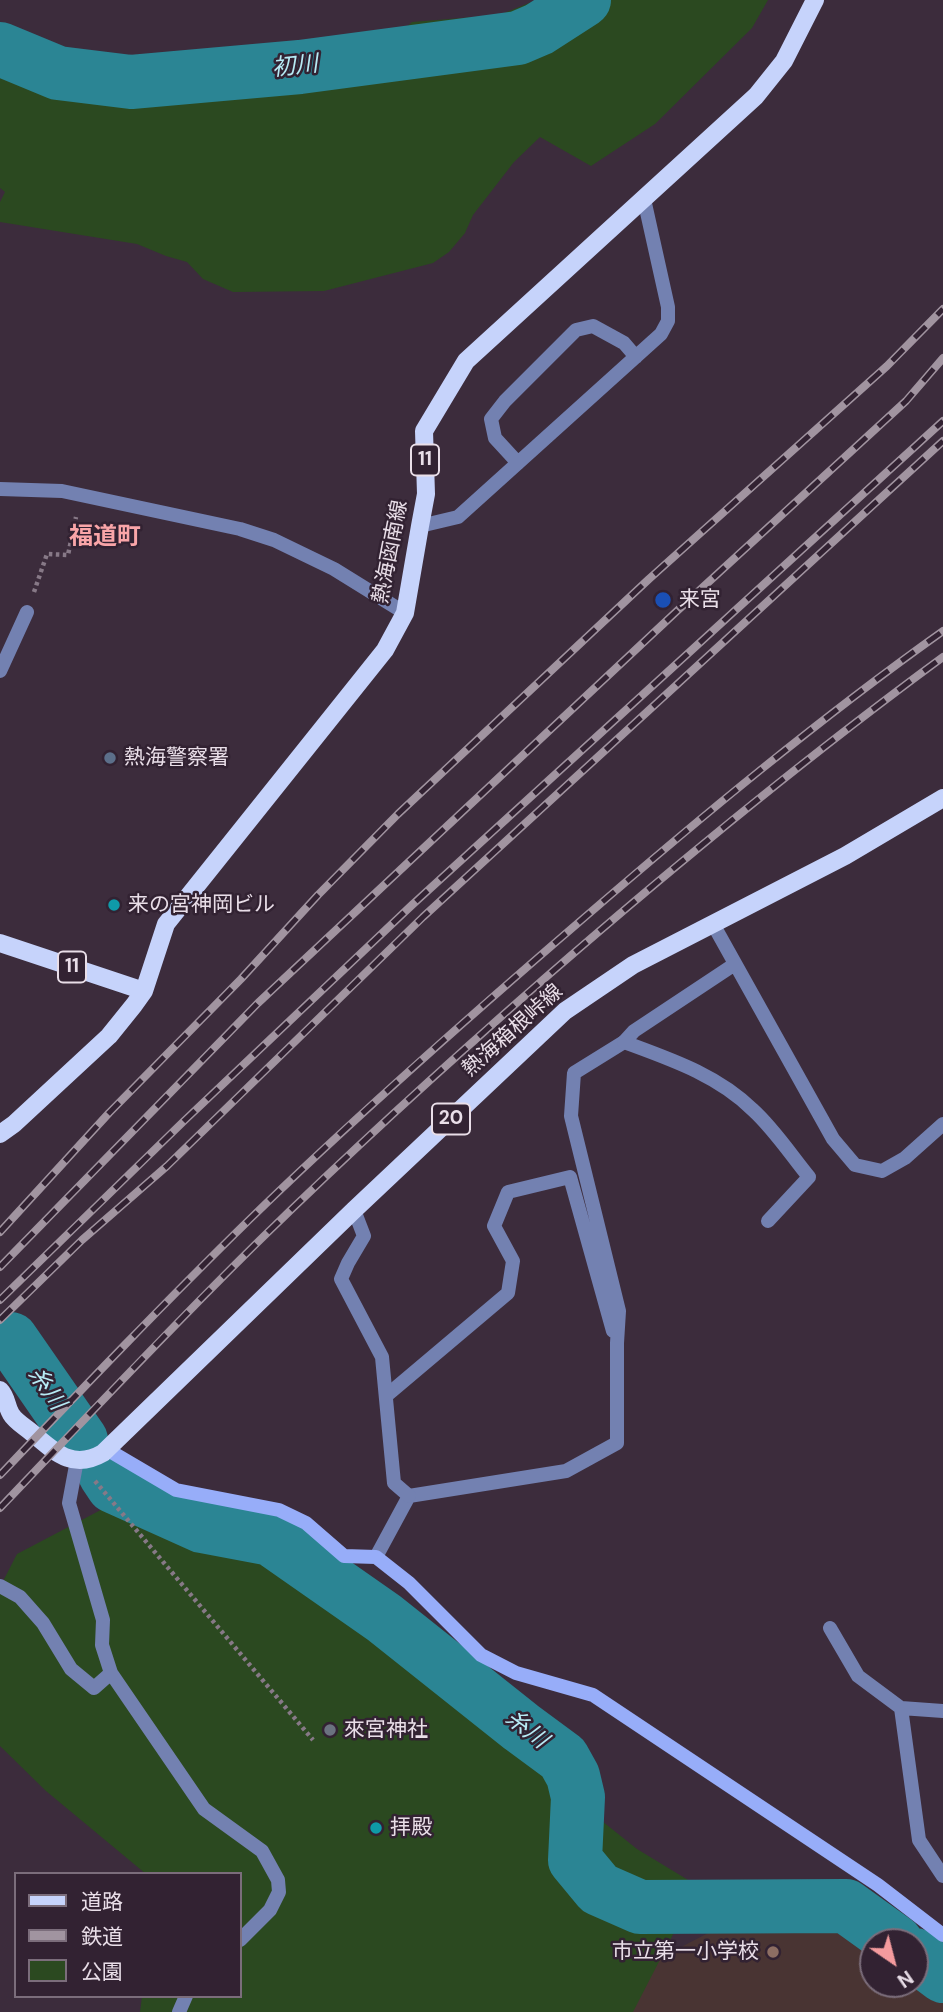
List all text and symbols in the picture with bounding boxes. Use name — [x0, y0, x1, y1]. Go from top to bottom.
water label: 初川 — [271, 51, 319, 83]
road number: 11 — [411, 444, 439, 475]
street label: 熱海函南線 — [369, 498, 413, 606]
district label: 福道町 — [69, 524, 141, 552]
place label: 来宮 — [679, 587, 721, 613]
marker: 来宮 — [653, 590, 673, 610]
place label: 熱海警察署 — [124, 745, 229, 771]
marker: 熱海警察署 — [102, 750, 118, 766]
place label: 来の宮神岡ビル — [128, 892, 275, 918]
marker: 来の宮神岡ビル — [106, 897, 122, 913]
road number: 11 — [58, 951, 86, 982]
street label: 熱海箱根峠線 — [458, 979, 568, 1083]
road number: 20 — [432, 1104, 470, 1134]
water label: 糸川 — [22, 1362, 70, 1416]
water label: 糸川 — [499, 1705, 553, 1755]
place label: 來宮神社 — [344, 1717, 428, 1743]
marker: 來宮神社 — [322, 1722, 338, 1738]
place label: 拝殿 — [390, 1815, 432, 1841]
marker: 拝殿 — [368, 1820, 384, 1836]
legend — [14, 1872, 242, 1998]
text: 道路 — [81, 1888, 123, 1916]
text: 鉄道 — [81, 1923, 123, 1951]
north arrow — [859, 1928, 929, 1998]
place label: 市立第一小学校 — [612, 1939, 759, 1965]
marker: 市立第一小学校 — [765, 1944, 781, 1960]
text: 公園 — [81, 1958, 123, 1986]
text: N — [892, 1965, 918, 1993]

